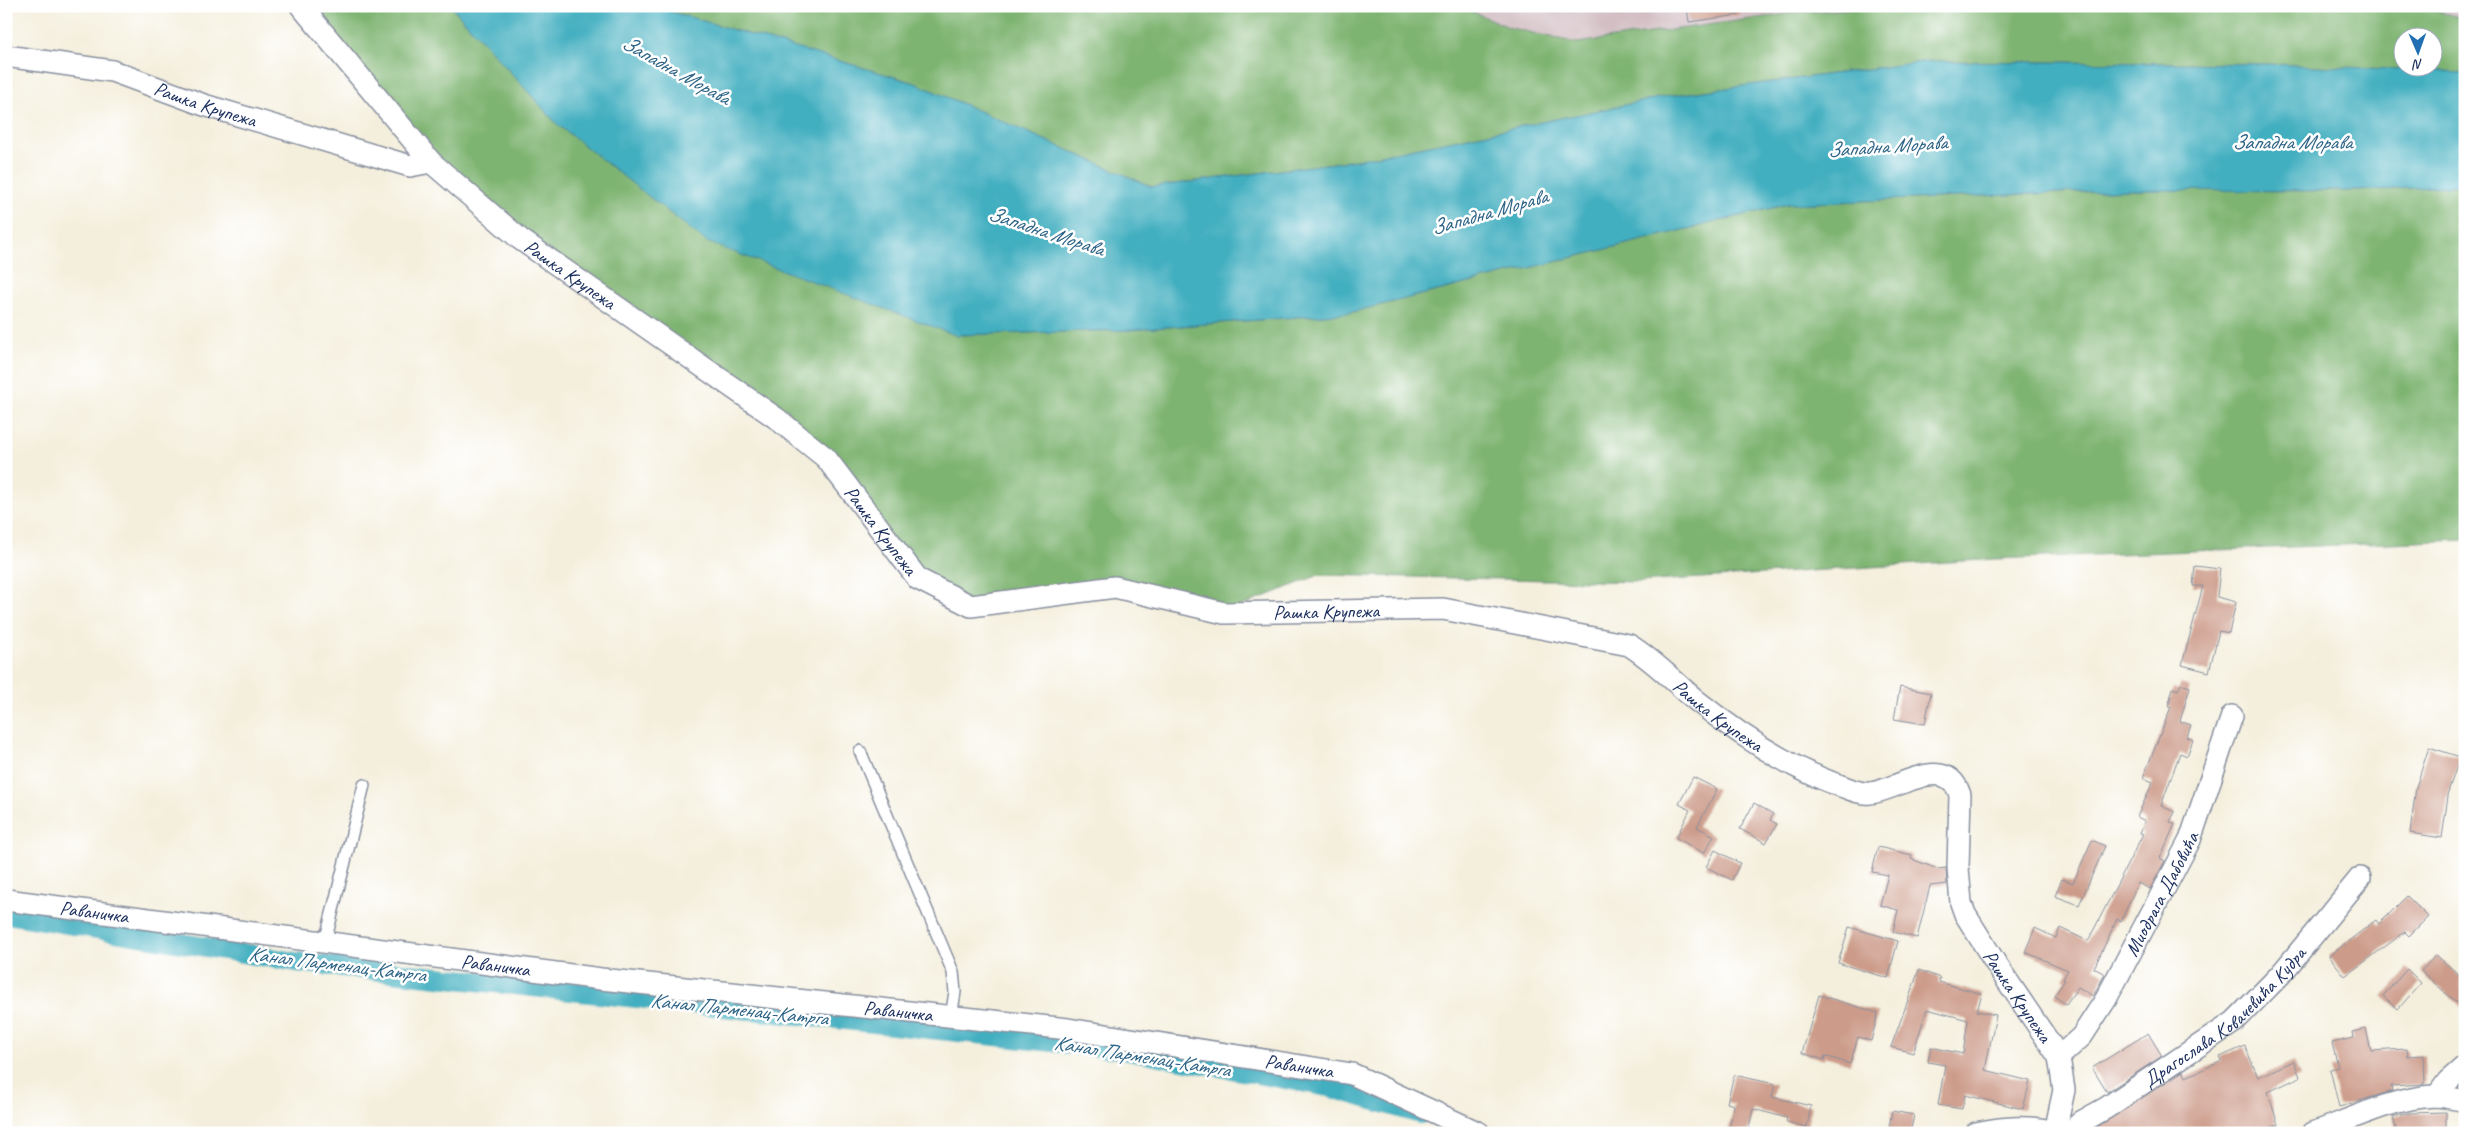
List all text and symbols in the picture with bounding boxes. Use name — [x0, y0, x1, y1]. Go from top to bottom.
north arrow — [2394, 28, 2444, 78]
water label: Западна Морава — [617, 30, 737, 112]
text: N — [2411, 56, 2423, 73]
street label: Рашка Крупежа — [151, 76, 261, 133]
water label: Западна Морава — [1826, 129, 1950, 163]
water label: Западна Морава — [2232, 129, 2354, 155]
water label: Западна Морава — [1428, 182, 1552, 241]
water label: Западна Морава — [985, 200, 1109, 263]
street label: Рашка Крупежа — [519, 234, 622, 316]
street label: Рашка Крупежа — [839, 481, 924, 582]
street label: Рашка Крупежа — [1273, 598, 1381, 625]
street label: Рашка Крупежа — [1667, 674, 1769, 759]
street label: Миодрага Дабовића — [2119, 828, 2205, 960]
street label: Раваничка — [58, 895, 131, 929]
water label: Канал Парменац-Катрга — [247, 940, 429, 988]
street label: Драгослава Ковачевића Кудра — [2138, 940, 2312, 1093]
street label: Рашка Крупежа — [1978, 945, 2059, 1049]
street label: Раваничка — [460, 949, 533, 983]
water label: Канал Парменац-Катрга — [649, 987, 831, 1031]
street label: Раваничка — [862, 995, 935, 1028]
water label: Канал Парменац-Катрга — [1052, 1029, 1234, 1083]
street label: Раваничка — [1263, 1048, 1336, 1084]

